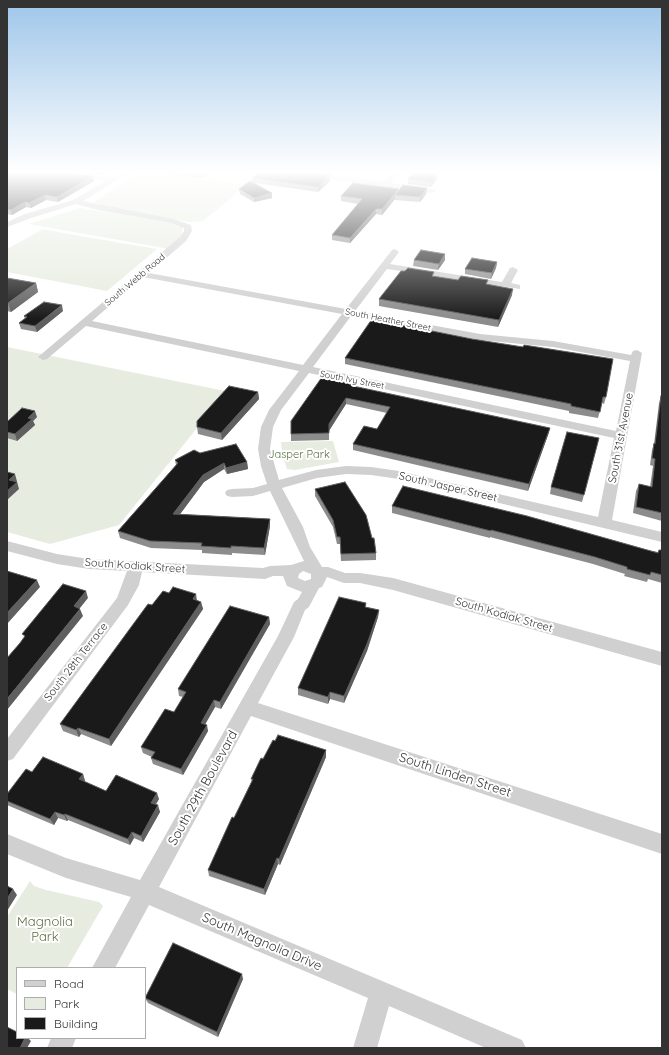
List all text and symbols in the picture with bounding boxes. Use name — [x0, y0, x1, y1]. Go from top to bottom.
street label: South Webb Road — [103, 252, 167, 308]
street label: South Heather Street — [344, 306, 432, 334]
street label: South Ivy Street — [319, 368, 385, 392]
street label: South 31st Avenue — [606, 392, 636, 484]
park label: Jasper Park — [268, 448, 330, 462]
street label: South Jasper Street — [398, 469, 498, 505]
street label: South Kodiak Street — [84, 556, 186, 576]
street label: South Kodiak Street — [454, 595, 554, 635]
street label: South 28th Terrace — [41, 620, 111, 704]
street label: South 29th Boulevard — [165, 728, 241, 848]
street label: South Linden Street — [397, 750, 513, 800]
street label: South Magnolia Drive — [200, 910, 324, 974]
park label: Magnolia Park — [17, 914, 73, 945]
legend — [16, 967, 146, 1039]
text: Road — [54, 976, 84, 991]
text: Park — [54, 996, 79, 1011]
text: Building — [54, 1016, 98, 1031]

